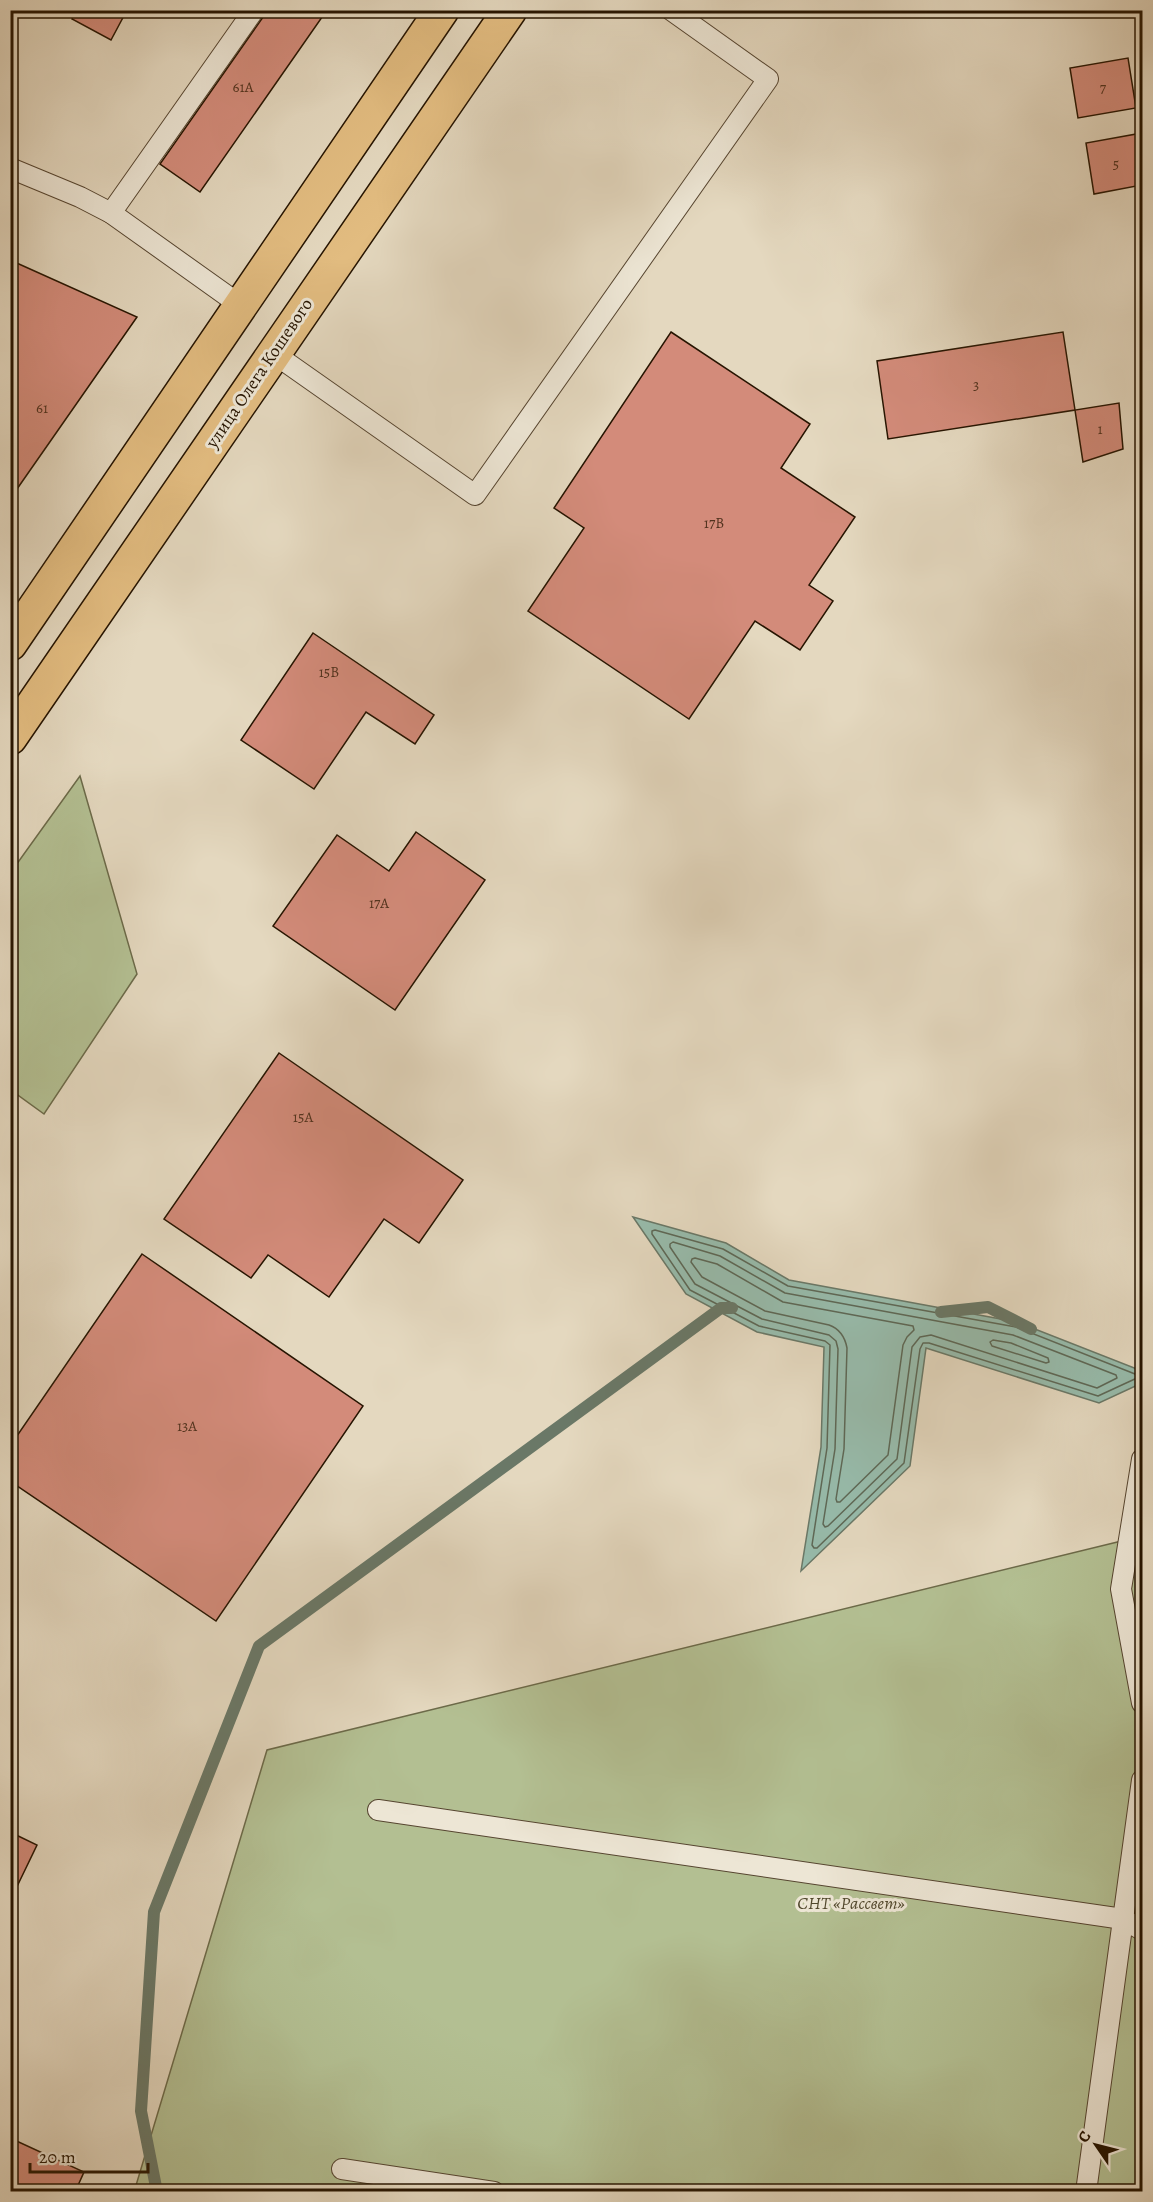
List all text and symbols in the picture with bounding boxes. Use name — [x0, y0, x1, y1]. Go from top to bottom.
house number: 61А — [233, 77, 254, 97]
house number: 7 — [1100, 78, 1107, 98]
house number: 5 — [1113, 154, 1119, 174]
street label: улица Олега Кошевого — [199, 293, 318, 453]
house number: 3 — [973, 375, 979, 395]
house number: 61 — [36, 398, 48, 418]
house number: 1 — [1097, 419, 1103, 439]
house number: 17В — [704, 513, 724, 533]
house number: 15В — [319, 662, 339, 682]
house number: 17А — [369, 893, 389, 913]
house number: 15А — [293, 1107, 313, 1127]
house number: 13А — [177, 1416, 197, 1436]
park label: СНТ «Рассвет» — [797, 1891, 905, 1915]
north arrow — [1066, 2115, 1126, 2175]
text: С — [1073, 2127, 1096, 2147]
scale bar — [30, 2136, 148, 2174]
text: 20 m — [39, 2145, 76, 2169]

